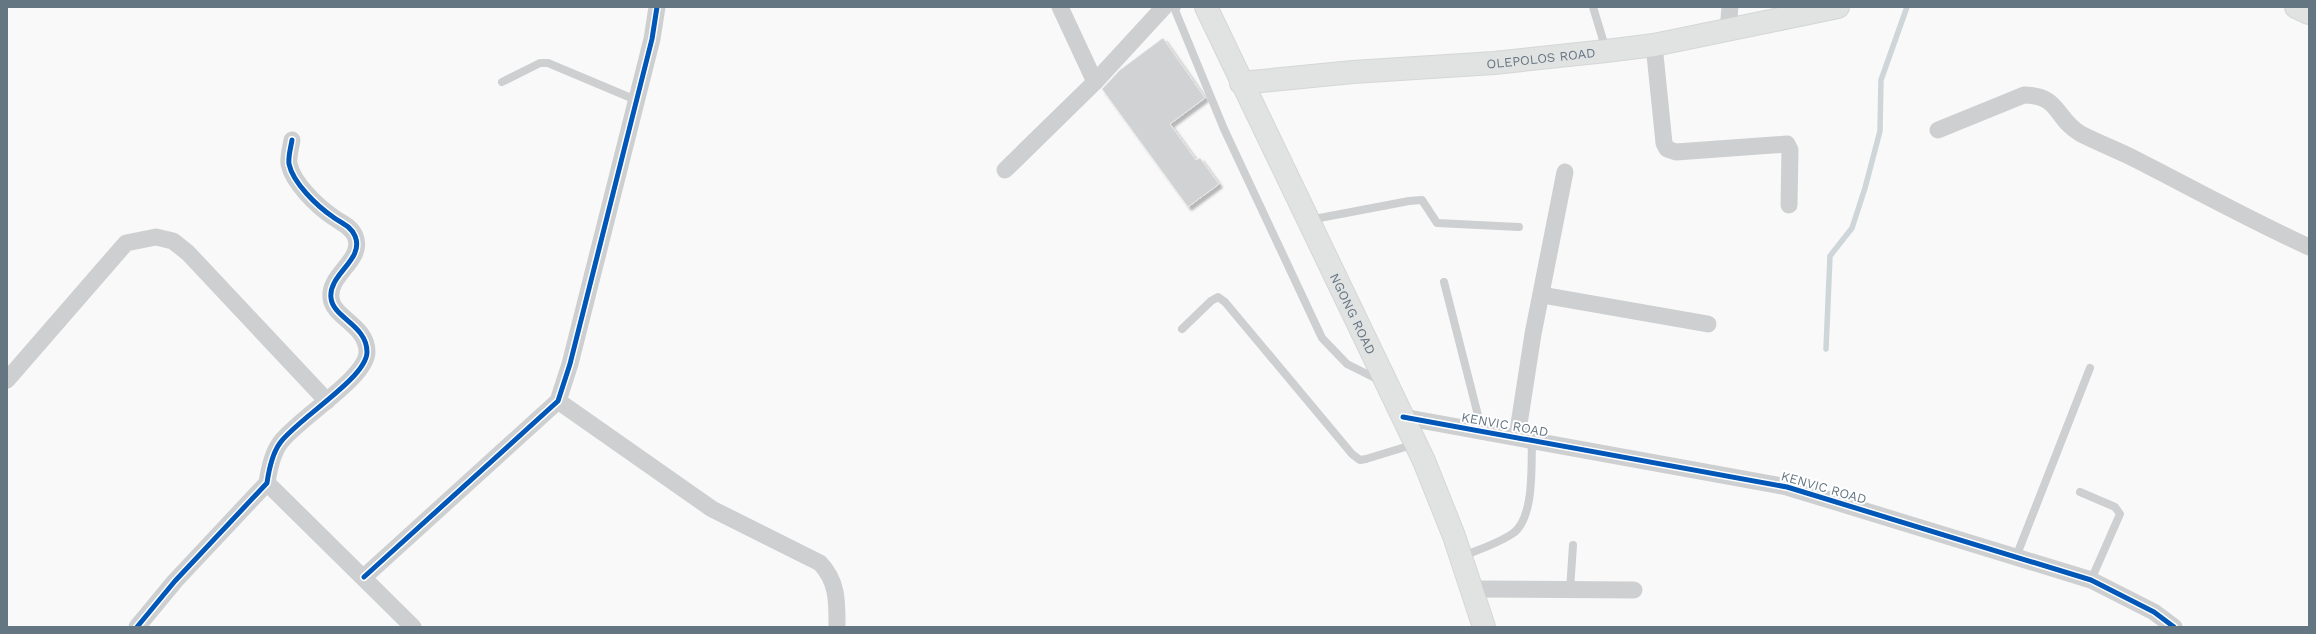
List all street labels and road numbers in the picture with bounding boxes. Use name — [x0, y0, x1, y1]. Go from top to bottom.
street label: OLEPOLOS ROAD — [1486, 45, 1596, 71]
street label: NGONG ROAD — [1327, 271, 1379, 357]
street label: KENVIC ROAD — [1460, 409, 1550, 440]
street label: KENVIC ROAD — [1780, 468, 1868, 507]

